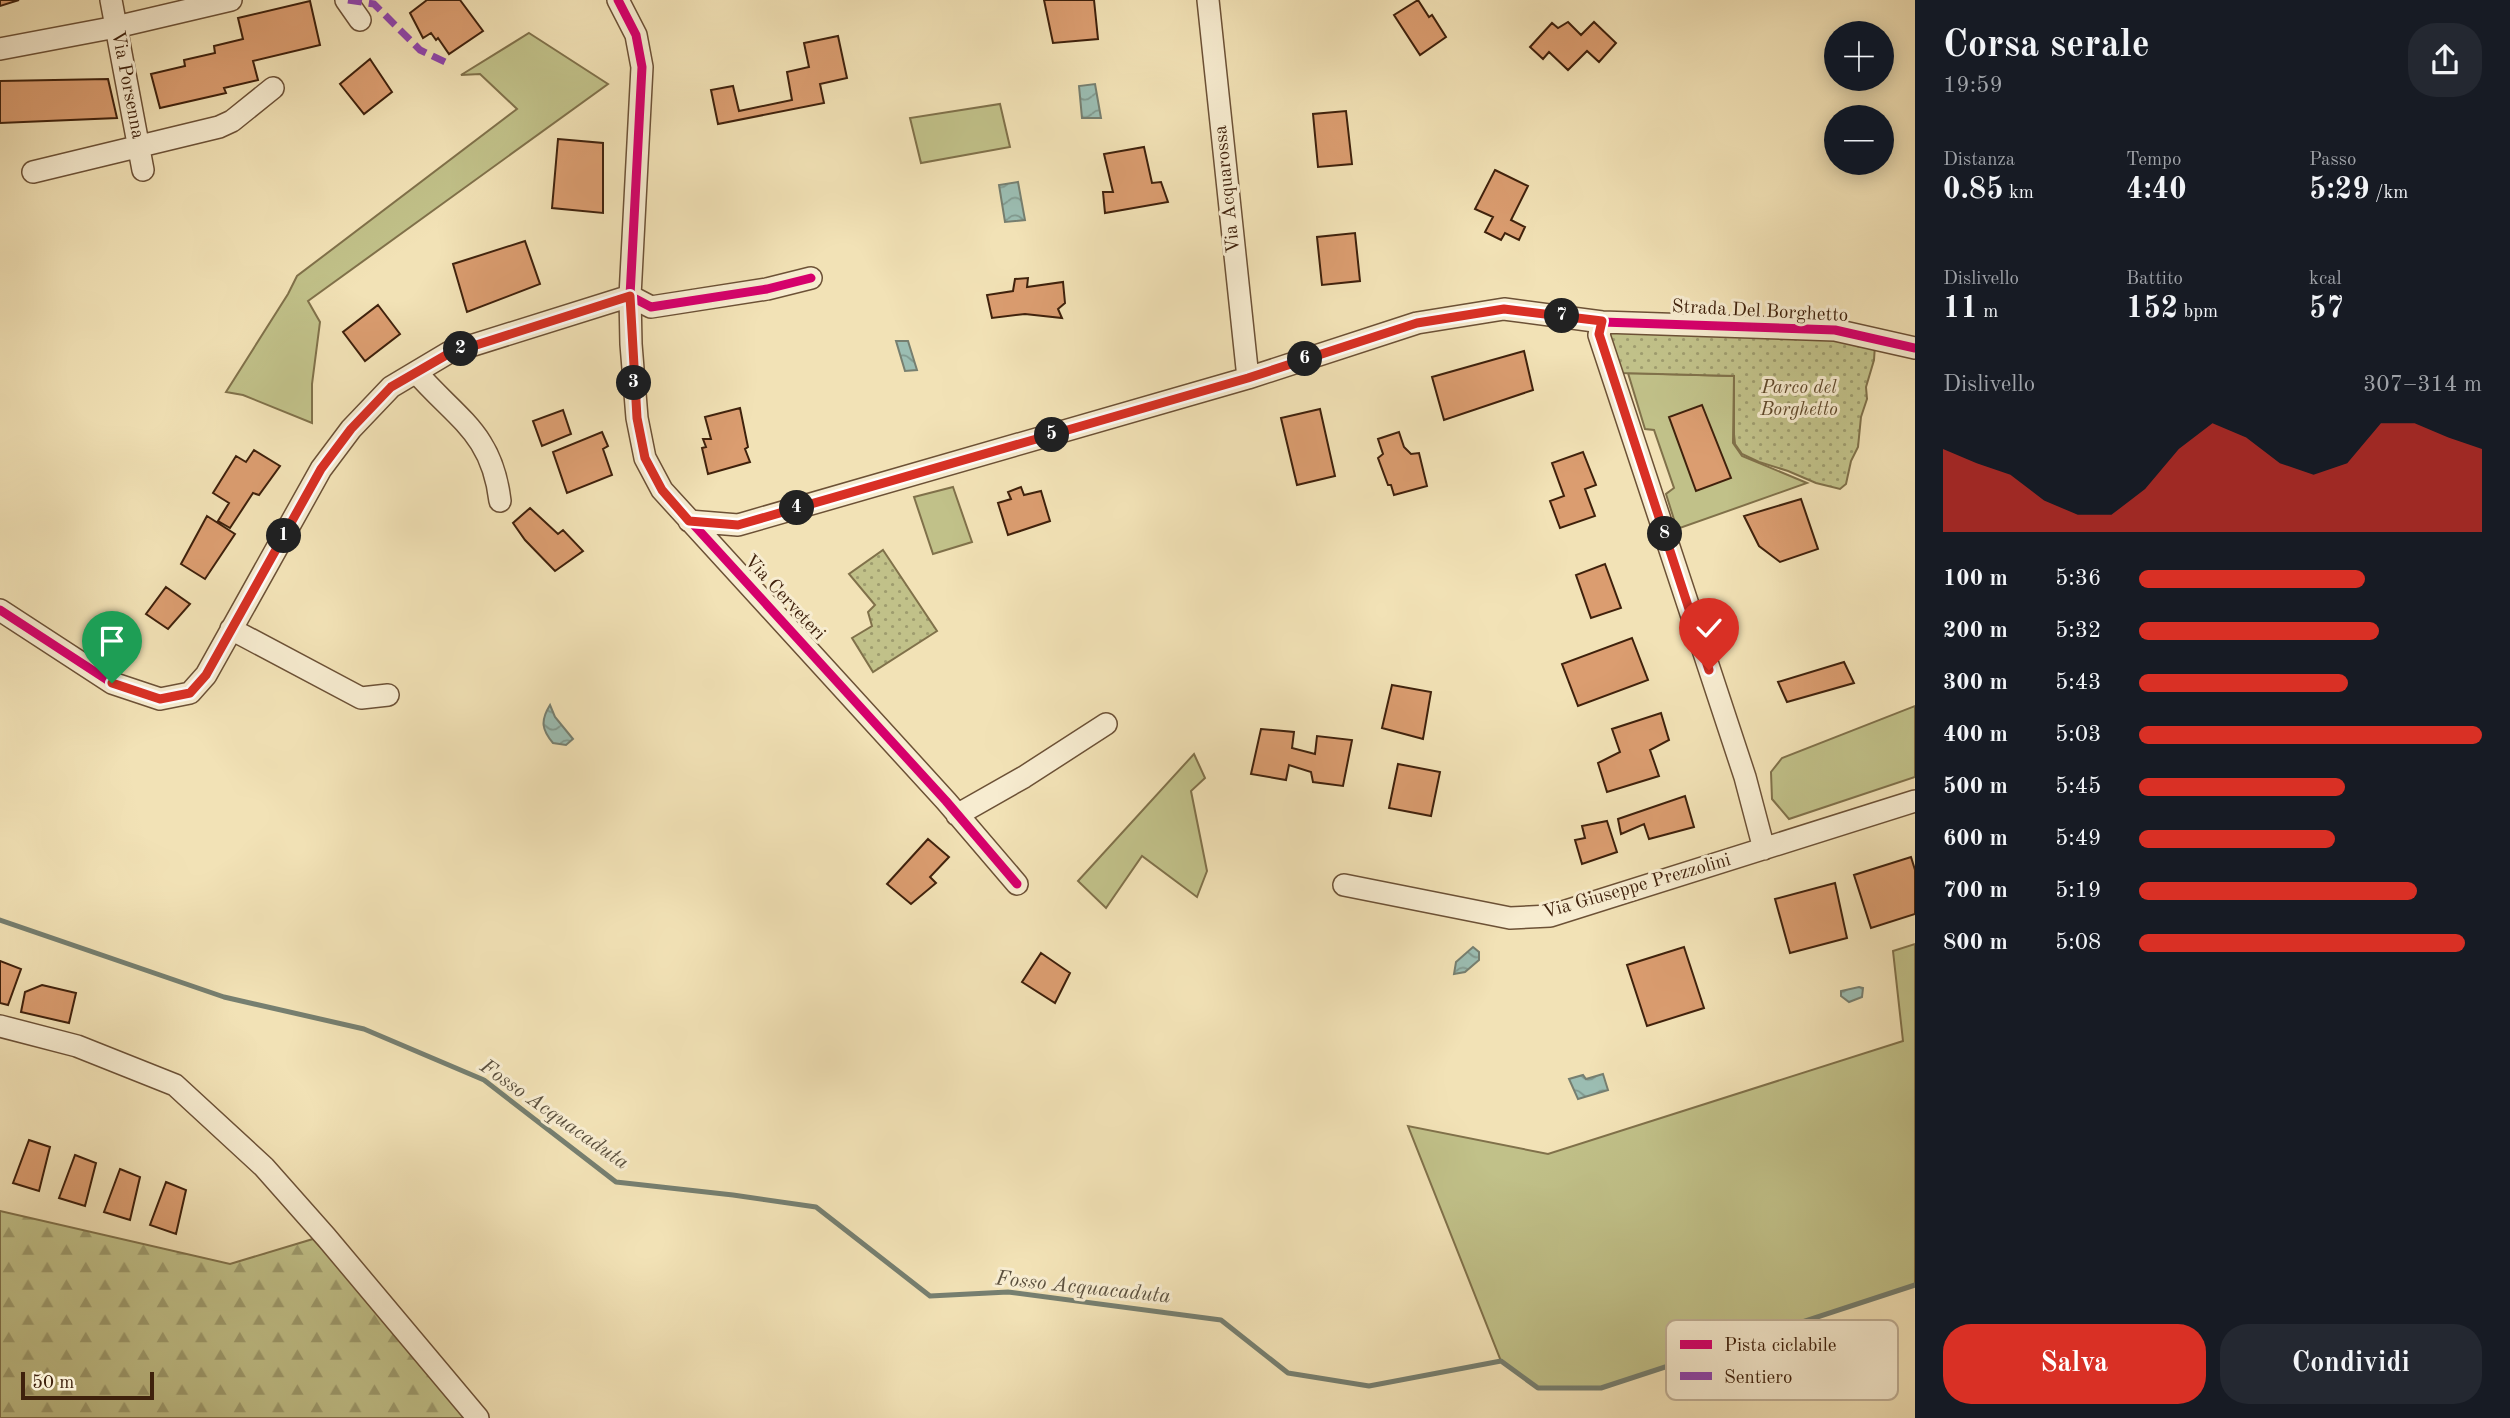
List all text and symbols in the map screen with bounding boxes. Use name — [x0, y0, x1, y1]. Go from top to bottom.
map controls — [1824, 21, 1894, 175]
button: + — [1824, 21, 1894, 91]
button: share — [2408, 23, 2482, 97]
text: Corsa serale — [1943, 27, 2150, 65]
street label: Via Porsenna — [107, 29, 147, 141]
text: 19:59 — [1943, 74, 2003, 97]
button: − — [1824, 105, 1894, 175]
street label: Via Acquarossa — [1212, 123, 1244, 254]
text: Distanza — [1943, 151, 2015, 170]
text: Tempo — [2126, 151, 2181, 170]
text: Passo — [2309, 151, 2356, 170]
text: 0.85 — [1943, 175, 2004, 205]
text: 4:40 — [2126, 175, 2187, 205]
text: 5:29 — [2309, 175, 2370, 205]
text: km — [2004, 184, 2034, 203]
text: /km — [2370, 184, 2408, 203]
text: Dislivello — [1943, 270, 2019, 289]
text: Battito — [2126, 270, 2183, 289]
text: kcal — [2309, 270, 2342, 289]
text: 11 — [1943, 294, 1978, 324]
text: 152 — [2126, 294, 2178, 324]
text: 57 — [2309, 294, 2344, 324]
pin: 7 — [1544, 298, 1580, 334]
street label: Strada Del Borghetto — [1671, 298, 1849, 326]
text: m — [1978, 303, 1998, 322]
text: bpm — [2178, 303, 2218, 322]
text: 7 — [1556, 306, 1567, 325]
pin: 2 — [444, 332, 478, 366]
text: 2 — [455, 339, 466, 358]
pin: 6 — [1288, 342, 1322, 376]
text: 6 — [1299, 349, 1310, 368]
pin: 3 — [616, 366, 652, 400]
text: 3 — [628, 373, 639, 392]
text: Dislivello — [1943, 373, 2035, 396]
text: 307–314 m — [2363, 373, 2482, 396]
park label: Parco del Borghetto — [1759, 379, 1838, 420]
pin: 5 — [1034, 418, 1070, 452]
text: 5 — [1046, 425, 1057, 444]
pin: 4 — [780, 490, 814, 526]
text: 4 — [791, 498, 802, 517]
pin: 8 — [1648, 516, 1682, 552]
pin: 1 — [266, 518, 302, 554]
text: 8 — [1659, 524, 1670, 543]
text: 1 — [278, 526, 289, 545]
street label: Via Cerveteri — [740, 552, 828, 644]
text: 100 m — [1943, 567, 2008, 590]
text: 5:36 — [2055, 567, 2101, 590]
pin — [1679, 598, 1739, 670]
icon: check — [1690, 609, 1728, 647]
pin — [82, 611, 142, 683]
text: 200 m — [1943, 619, 2008, 642]
text: 5:32 — [2055, 619, 2101, 642]
icon: arrive — [93, 622, 131, 660]
text: 300 m — [1943, 671, 2008, 694]
text: 5:43 — [2055, 671, 2101, 694]
text: 400 m — [1943, 723, 2008, 746]
text: 5:03 — [2055, 723, 2101, 746]
text: 500 m — [1943, 775, 2008, 798]
text: 5:45 — [2055, 775, 2101, 798]
text: 600 m — [1943, 827, 2008, 850]
text: 5:49 — [2055, 827, 2101, 850]
street label: Via Giuseppe Prezzolini — [1541, 851, 1733, 923]
text: 700 m — [1943, 879, 2008, 902]
text: 5:19 — [2055, 879, 2101, 902]
text: 800 m — [1943, 931, 2008, 954]
text: 5:08 — [2055, 931, 2101, 954]
water label: Fosso Acquacaduta — [475, 1055, 632, 1174]
water label: Fosso Acquacaduta — [993, 1268, 1172, 1308]
legend — [1666, 1320, 1898, 1400]
button: Salva — [1943, 1324, 2206, 1404]
button: Condividi — [2220, 1324, 2482, 1404]
text: Pista ciclabile — [1724, 1337, 1837, 1356]
scale bar — [21, 1369, 154, 1401]
text: Sentiero — [1724, 1369, 1793, 1388]
text: 50 m — [32, 1374, 74, 1393]

